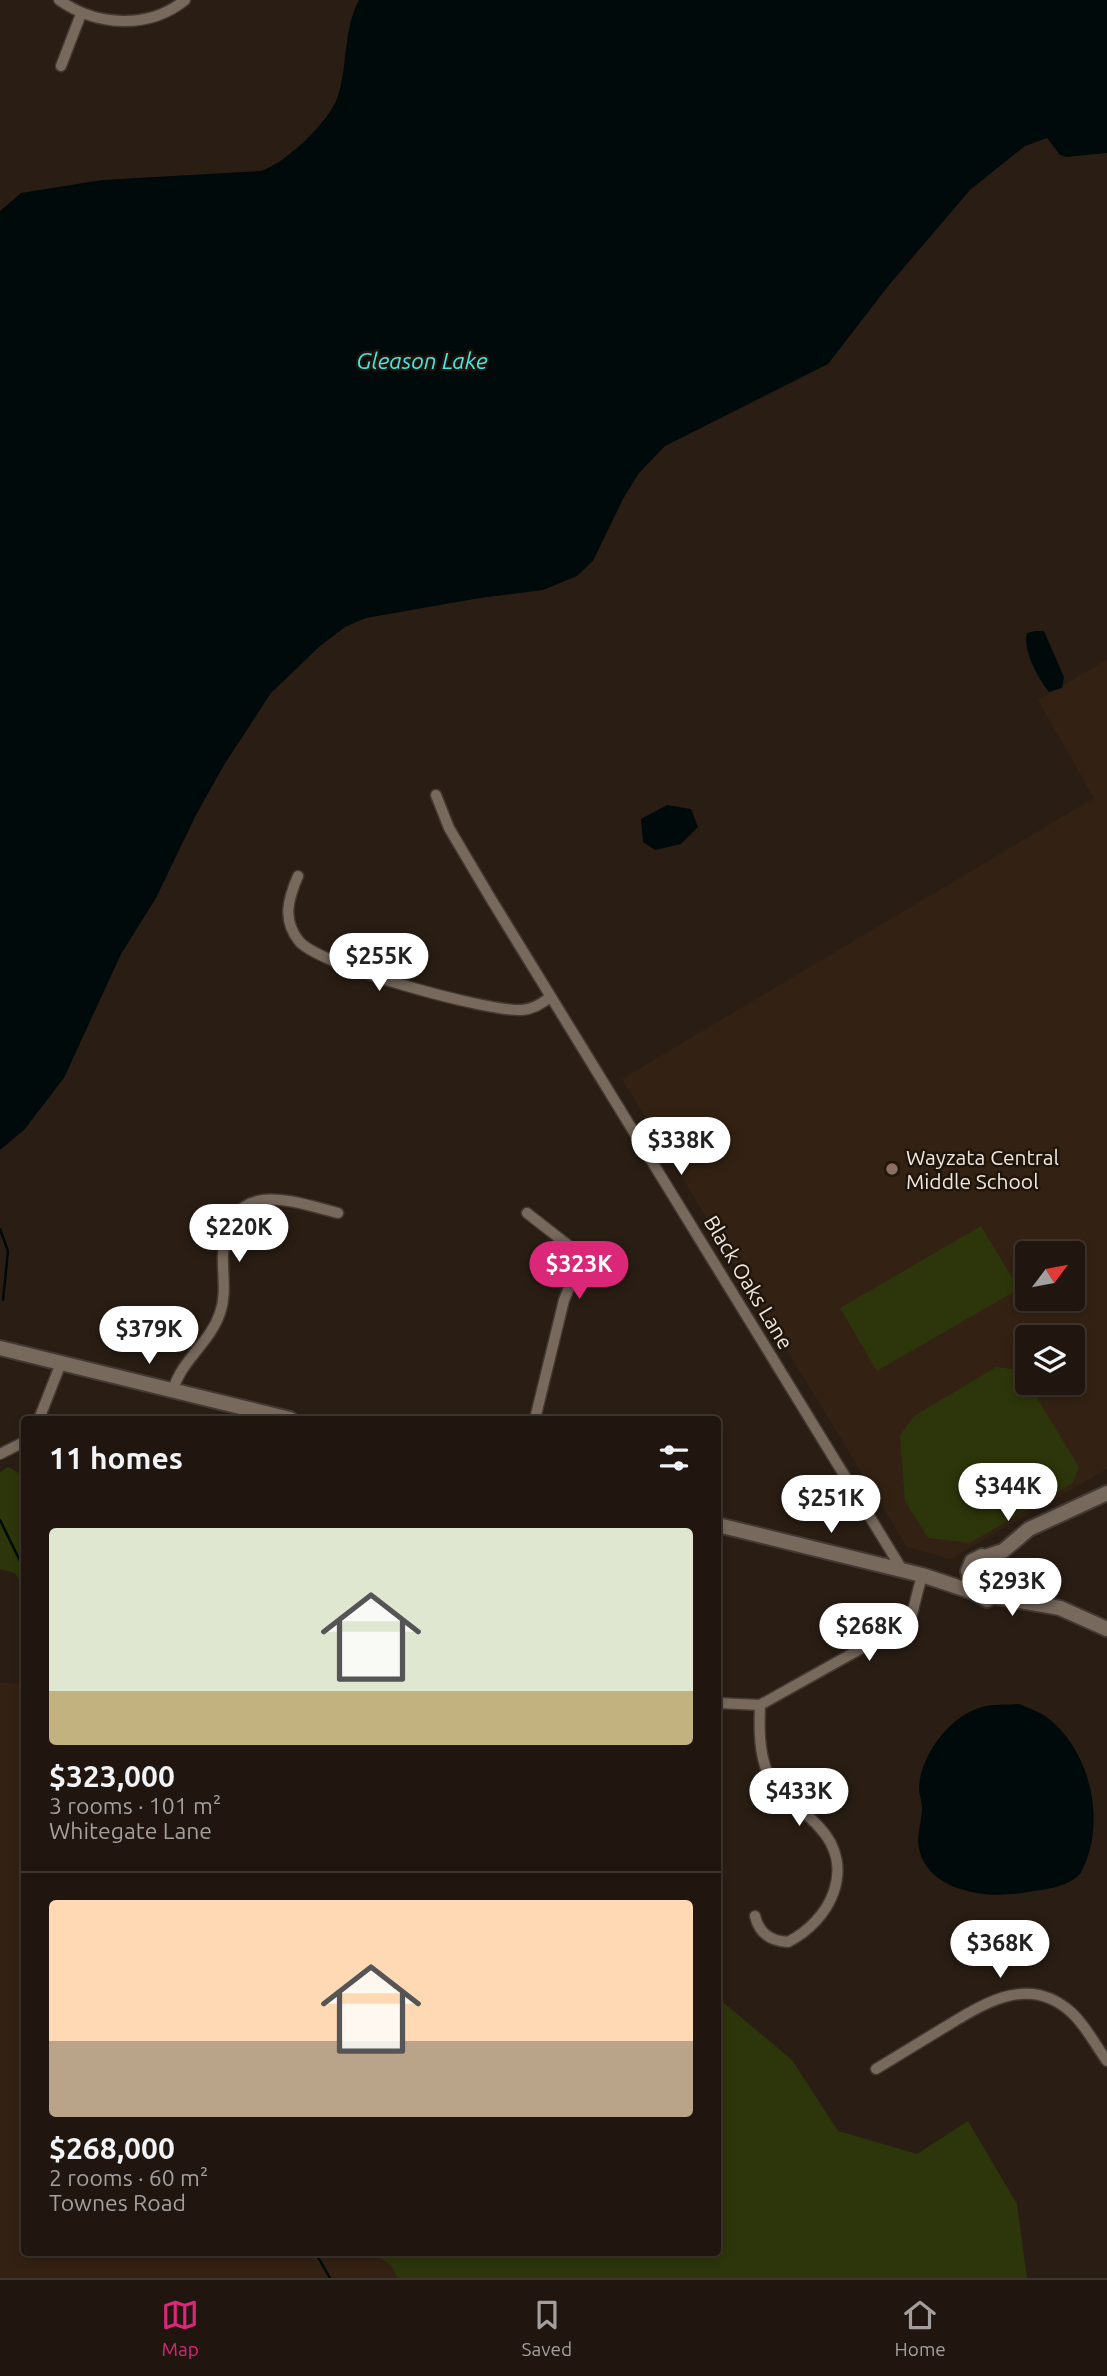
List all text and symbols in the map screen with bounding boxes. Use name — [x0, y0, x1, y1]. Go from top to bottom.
water label: Gleason Lake — [356, 348, 488, 373]
pin: $255K — [330, 934, 428, 993]
text: $255K — [345, 943, 413, 968]
pin: $338K — [632, 1118, 730, 1177]
text: $338K — [647, 1127, 715, 1152]
place label: Wayzata Central Middle School — [906, 1145, 1059, 1193]
marker: Wayzata Central Middle School — [884, 1161, 900, 1177]
pin: $220K — [190, 1204, 288, 1264]
street label: Black Oaks Lane — [700, 1211, 798, 1353]
text: $220K — [205, 1214, 273, 1239]
north arrow — [1015, 1241, 1085, 1311]
map controls — [1015, 1241, 1085, 1395]
pin: $323K — [530, 1242, 628, 1301]
text: $323K — [545, 1251, 613, 1276]
pin: $379K — [100, 1306, 198, 1366]
text: $379K — [115, 1316, 183, 1341]
button: layers — [1015, 1325, 1085, 1395]
icon: filters — [655, 1439, 693, 1477]
text: 11 homes — [49, 1441, 183, 1475]
pin: $344K — [959, 1464, 1057, 1523]
text: $344K — [974, 1473, 1042, 1498]
pin: $251K — [782, 1476, 880, 1535]
text: $251K — [797, 1485, 865, 1510]
pin: $293K — [963, 1558, 1061, 1618]
text: $293K — [978, 1568, 1046, 1593]
icon: home — [308, 1574, 434, 1700]
pin: $268K — [820, 1604, 918, 1663]
text: $268K — [835, 1613, 903, 1638]
text: $323,000 — [49, 1759, 175, 1793]
pin: $433K — [750, 1769, 848, 1828]
text: $433K — [765, 1778, 833, 1803]
text: 3 rooms · 101 m² — [49, 1793, 221, 1818]
text: Whitegate Lane — [49, 1818, 212, 1843]
pin: $368K — [951, 1920, 1049, 1980]
text: $368K — [966, 1930, 1034, 1955]
icon: home — [308, 1946, 434, 2072]
text: $268,000 — [49, 2131, 175, 2165]
text: 2 rooms · 60 m² — [49, 2165, 208, 2190]
text: Townes Road — [49, 2190, 186, 2215]
tab: Map — [161, 2296, 199, 2360]
tab: Saved — [522, 2296, 572, 2360]
tab: Home — [895, 2296, 946, 2360]

